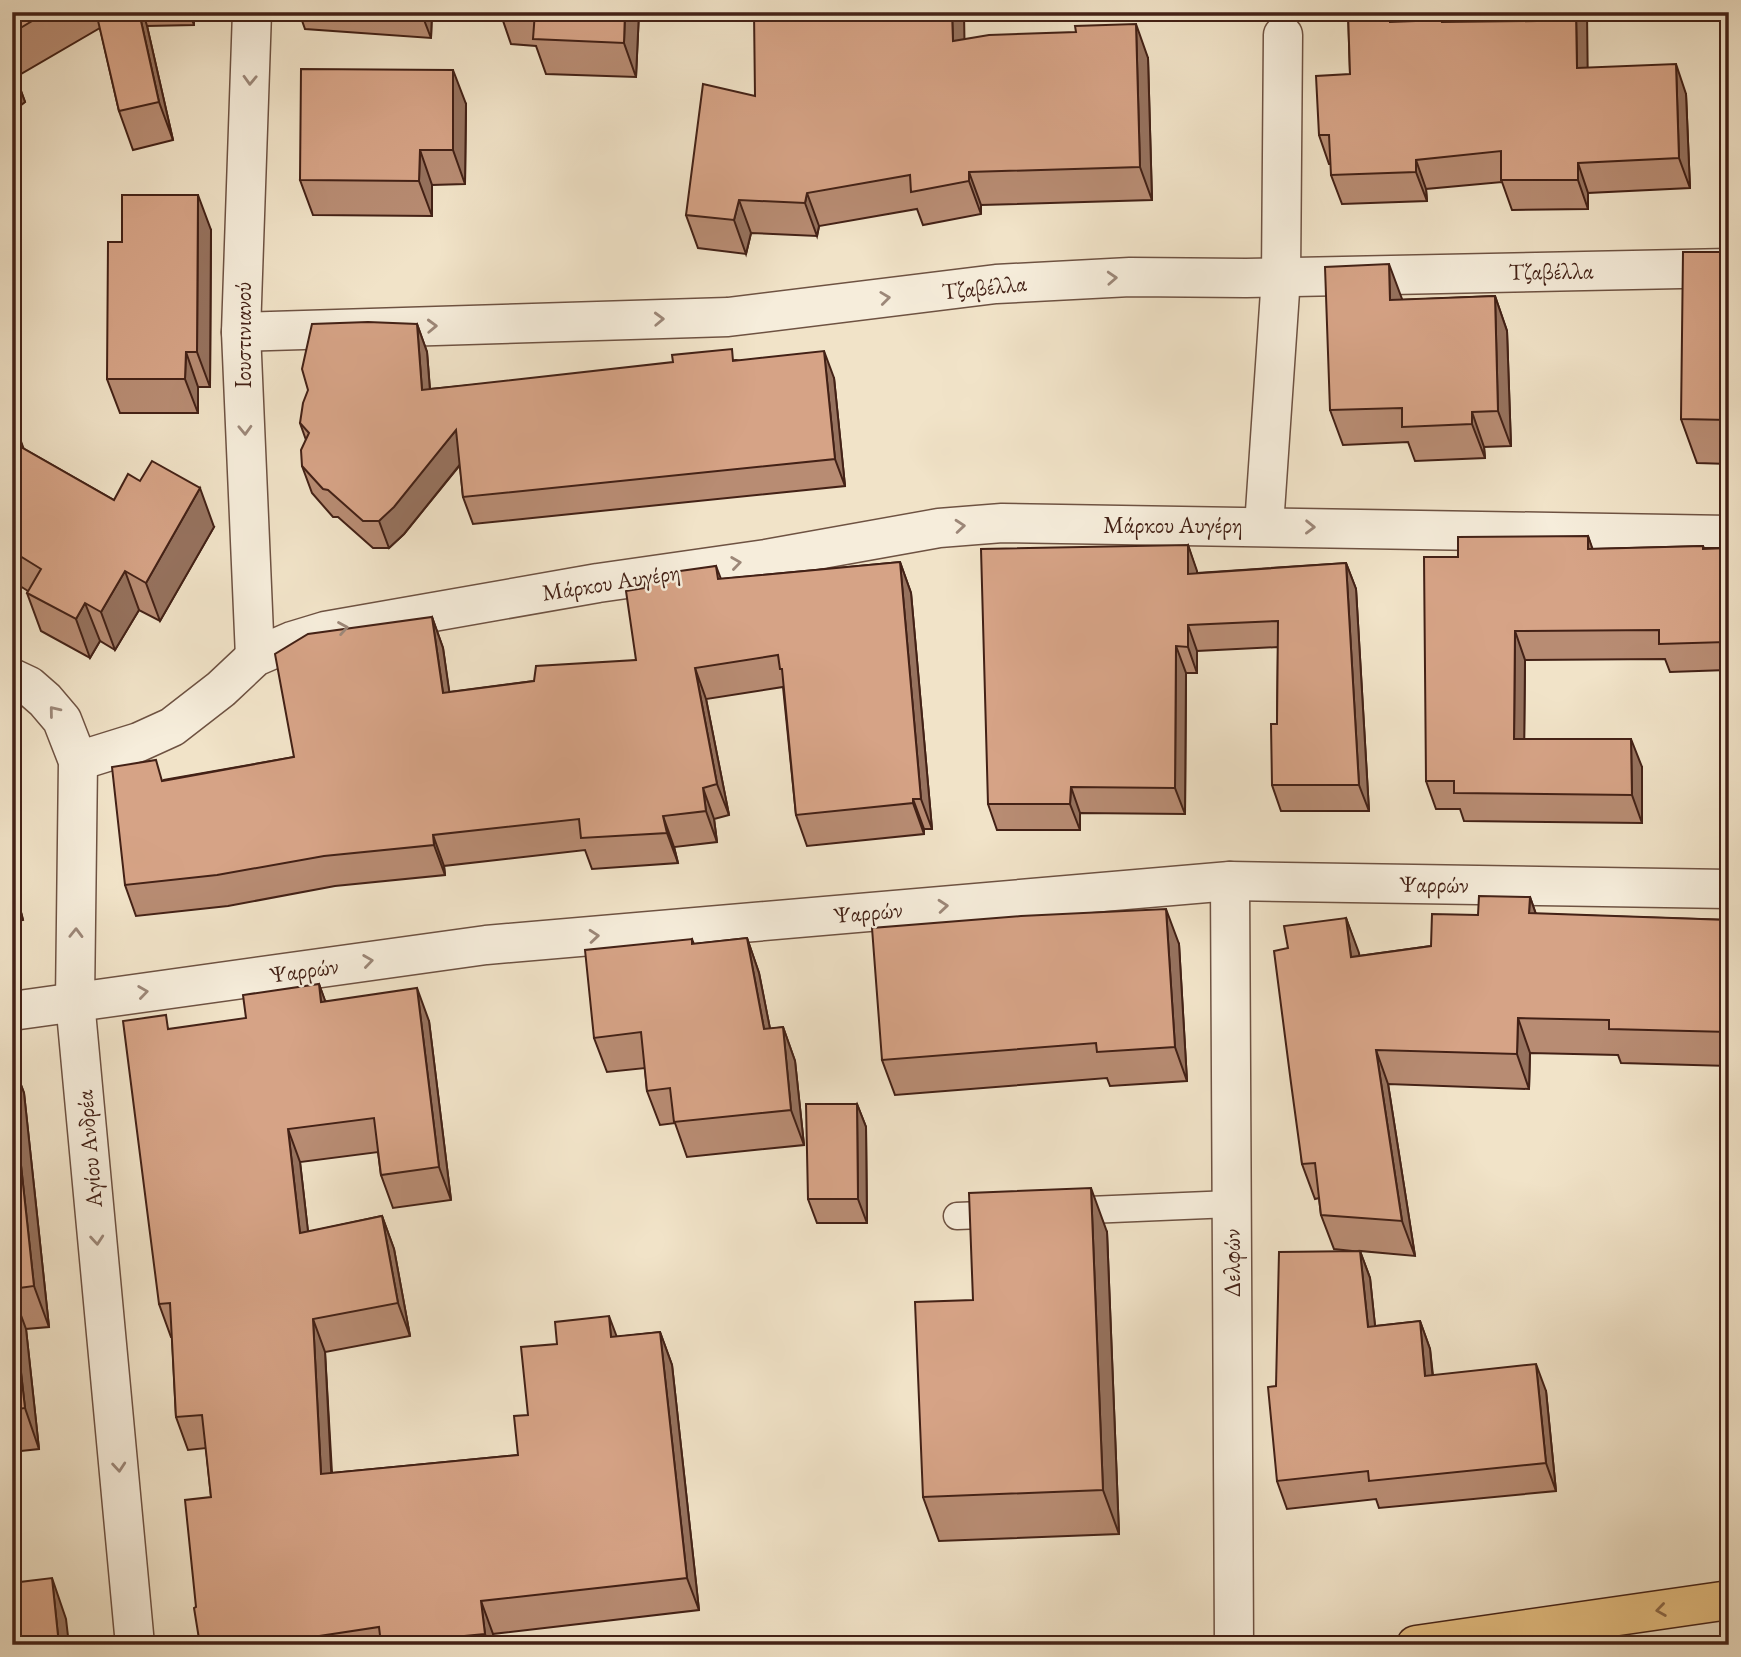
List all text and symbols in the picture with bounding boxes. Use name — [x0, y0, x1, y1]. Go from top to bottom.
one-way arrow — [242, 75, 257, 86]
street label: Τζαβέλλα — [1508, 255, 1594, 287]
street label: Τζαβέλλα — [940, 268, 1028, 306]
one-way arrow — [1106, 270, 1117, 285]
street label: Ιουστινιανού — [228, 282, 258, 388]
one-way arrow — [879, 290, 891, 305]
one-way arrow — [654, 312, 665, 327]
one-way arrow — [426, 319, 437, 334]
one-way arrow — [238, 425, 253, 436]
street label: Μάρκου Αυγέρη — [1103, 510, 1243, 540]
one-way arrow — [955, 519, 966, 534]
one-way arrow — [1305, 519, 1316, 534]
street label: Μάρκου Αυγέρη — [540, 556, 682, 608]
one-way arrow — [730, 556, 742, 571]
one-way arrow — [337, 621, 348, 636]
one-way arrow — [50, 707, 62, 720]
street label: Ψαρρών — [1399, 868, 1469, 900]
street label: Ψαρρών — [832, 894, 904, 930]
one-way arrow — [938, 899, 949, 914]
one-way arrow — [68, 927, 84, 938]
one-way arrow — [589, 929, 600, 944]
street label: Ψαρρών — [268, 950, 340, 990]
one-way arrow — [362, 954, 374, 969]
one-way arrow — [137, 985, 149, 1000]
street label: Αγίου Ανδρέα — [69, 1088, 109, 1210]
street label: Δελφών — [1217, 1229, 1247, 1297]
one-way arrow — [90, 1234, 105, 1246]
one-way arrow — [111, 1461, 126, 1472]
one-way arrow — [1655, 1602, 1667, 1617]

